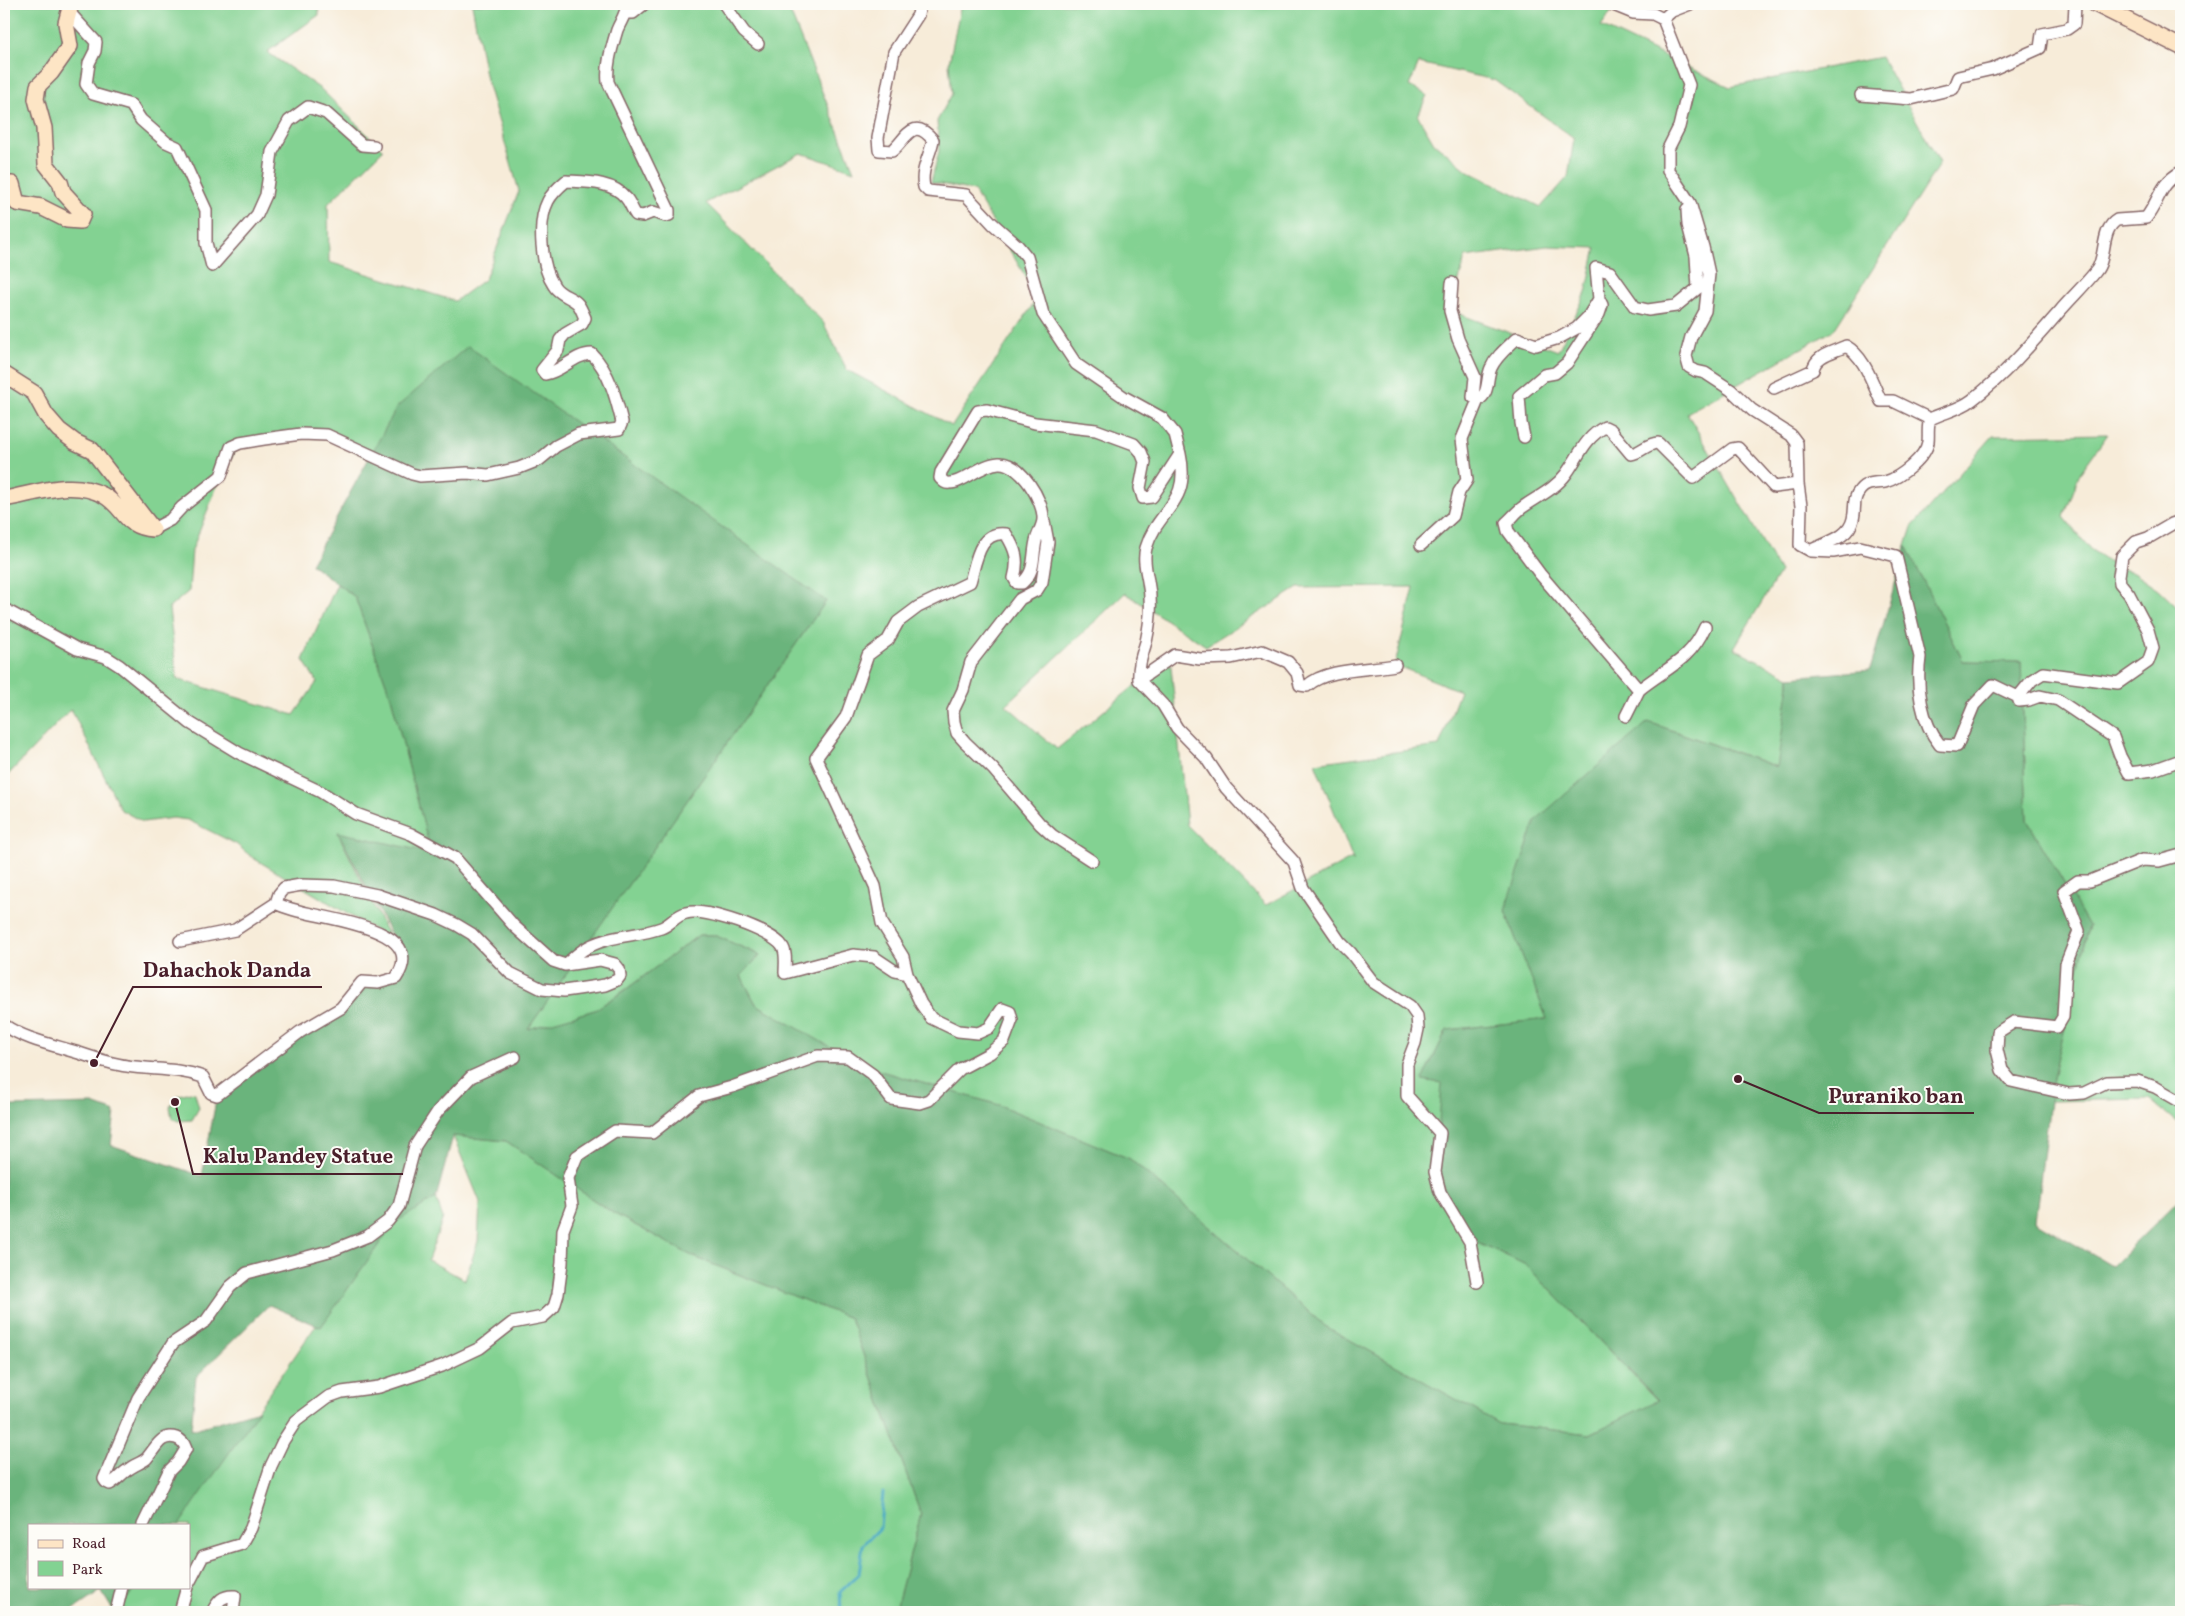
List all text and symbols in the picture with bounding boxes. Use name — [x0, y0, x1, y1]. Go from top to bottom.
callout: Dahachok Danda — [133, 951, 322, 987]
text: Dahachok Danda — [143, 957, 311, 986]
callout: Puraniko ban — [1819, 1077, 1974, 1113]
text: Puraniko ban — [1828, 1083, 1964, 1112]
callout: Kalu Pandey Statue — [193, 1138, 403, 1174]
text: Kalu Pandey Statue — [203, 1143, 393, 1172]
legend — [28, 1524, 190, 1588]
text: Road — [72, 1534, 106, 1555]
text: Park — [72, 1560, 103, 1581]

